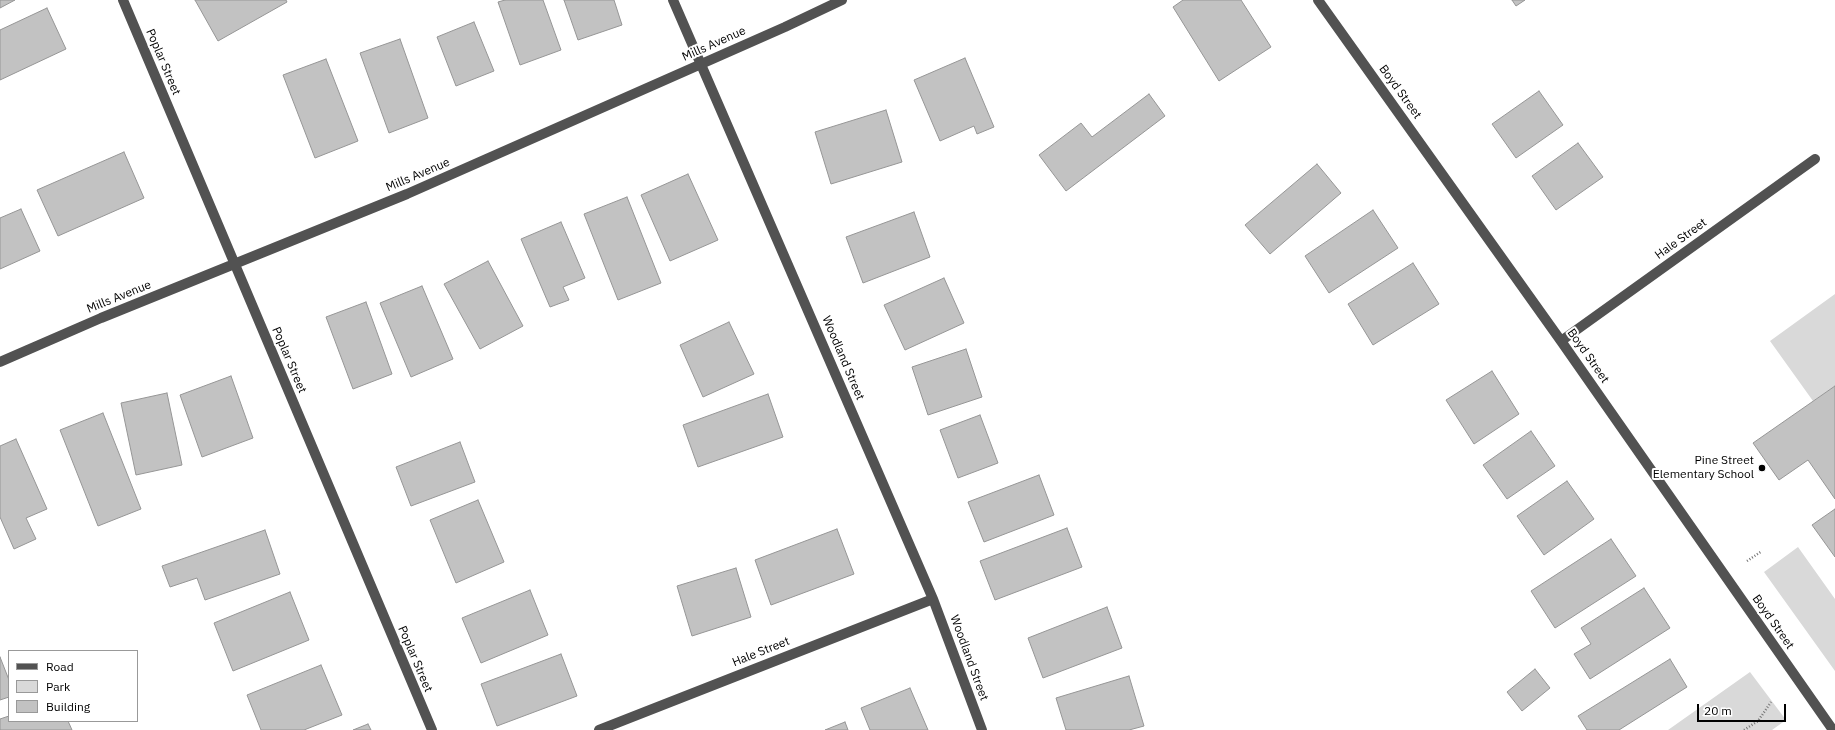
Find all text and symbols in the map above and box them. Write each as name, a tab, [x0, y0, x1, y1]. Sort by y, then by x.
street label: Mills Avenue	[680, 24, 748, 64]
street label: Poplar Street	[143, 27, 183, 97]
street label: Boyd Street	[1376, 62, 1424, 122]
street label: Mills Avenue	[384, 155, 452, 195]
street label: Hale Street	[1652, 215, 1710, 263]
street label: Mills Avenue	[85, 278, 153, 316]
street label: Woodland Street	[819, 314, 867, 402]
street label: Poplar Street	[269, 325, 309, 395]
street label: Boyd Street	[1564, 326, 1612, 386]
place label: Pine Street Elementary School	[1653, 454, 1754, 482]
marker: Pine Street Elementary School	[1757, 463, 1767, 473]
street label: Boyd Street	[1749, 592, 1797, 652]
street label: Woodland Street	[947, 613, 991, 703]
street label: Poplar Street	[395, 624, 435, 694]
street label: Hale Street	[730, 634, 792, 670]
legend	[8, 650, 138, 722]
text: Road	[46, 659, 74, 674]
text: Park	[46, 679, 70, 694]
scale bar	[1699, 696, 1788, 722]
text: Building	[46, 699, 90, 714]
text: 20 m	[1704, 703, 1732, 718]

